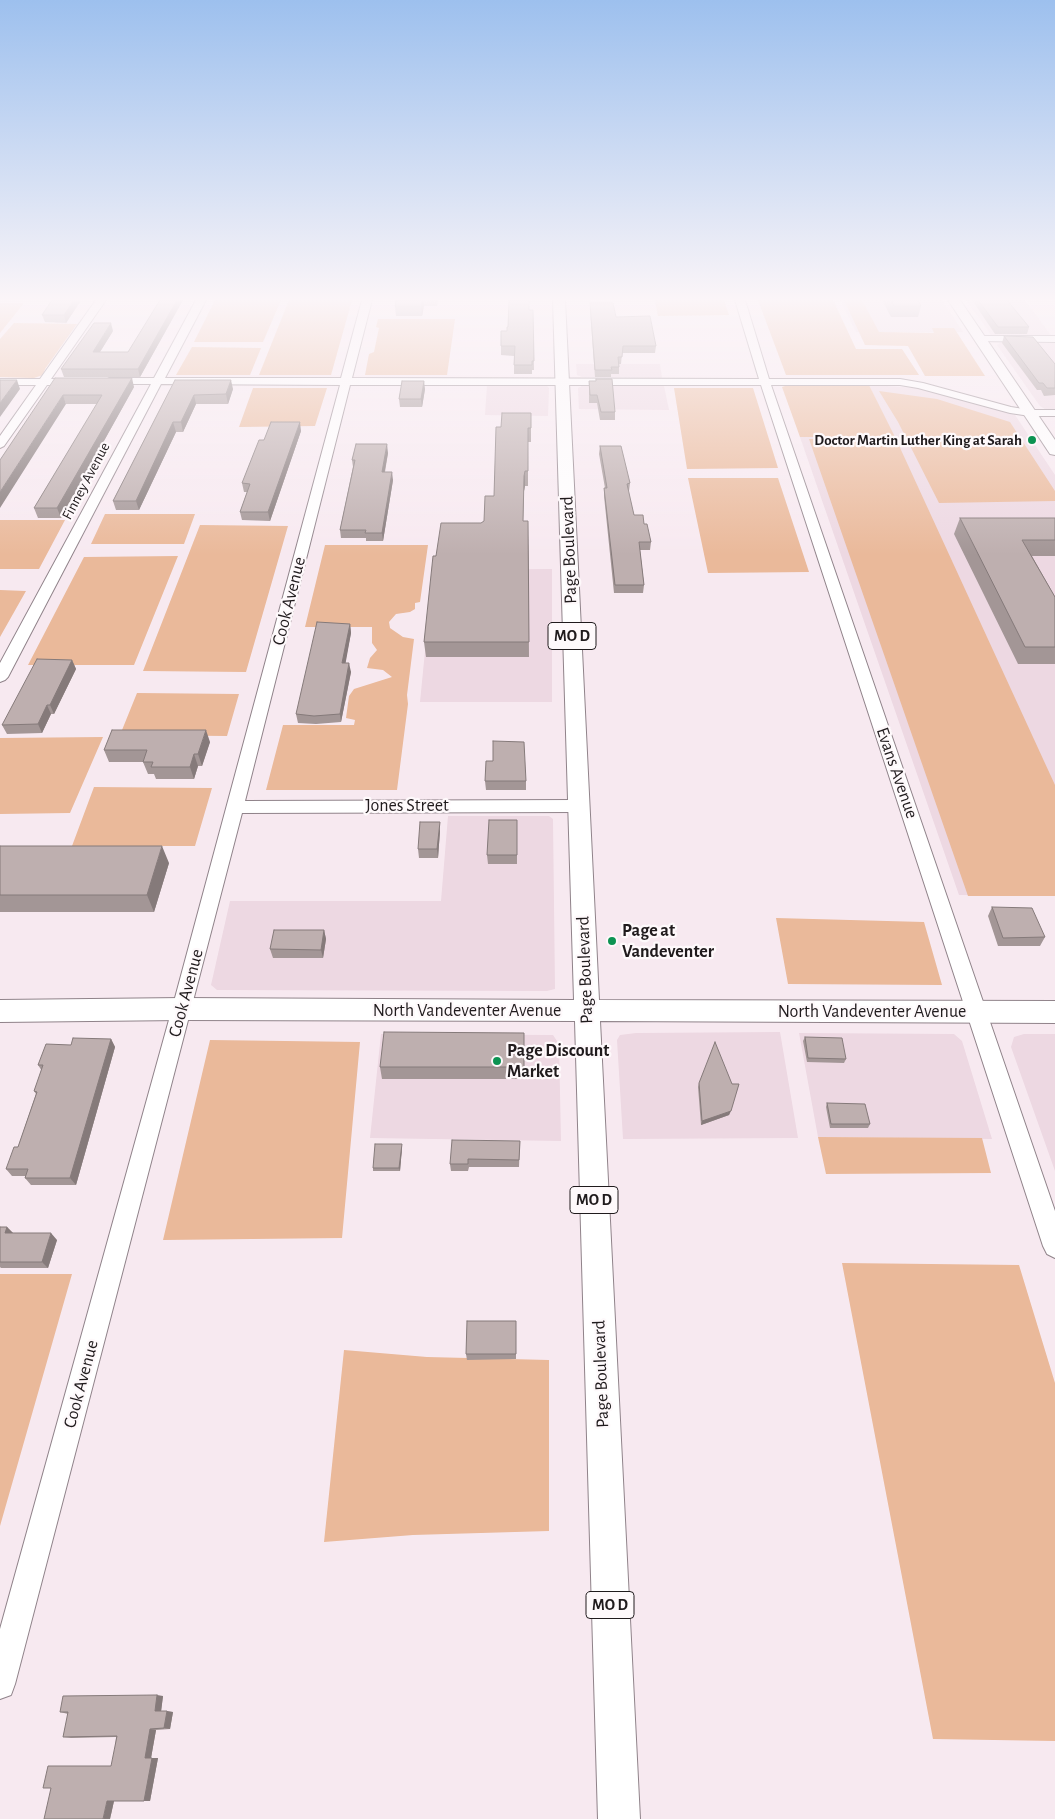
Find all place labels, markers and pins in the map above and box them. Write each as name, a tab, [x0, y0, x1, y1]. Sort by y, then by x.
place label: Doctor Martin Luther King at Sarah	[814, 431, 1022, 449]
marker: Doctor Martin Luther King at Sarah	[1026, 434, 1038, 446]
place label: Page at Vandeventer	[622, 920, 714, 962]
marker: Page at Vandeventer	[606, 935, 618, 947]
place label: Page Discount Market	[507, 1040, 609, 1082]
marker: Page Discount Market	[491, 1055, 503, 1067]

